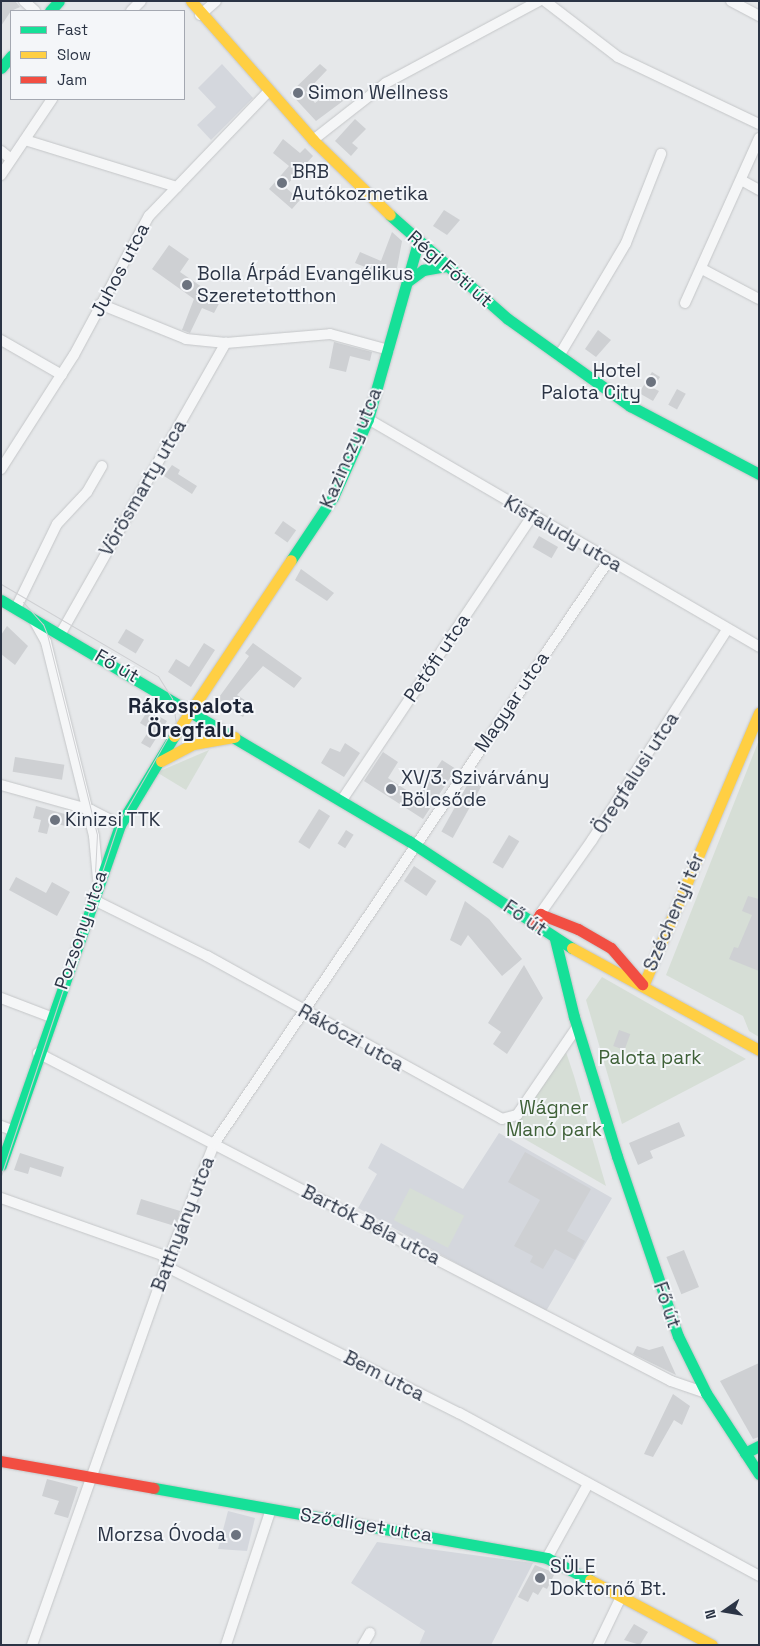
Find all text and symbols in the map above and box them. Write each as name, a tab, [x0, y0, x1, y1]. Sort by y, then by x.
legend	[10, 10, 185, 100]
text: Fast	[57, 20, 88, 39]
text: Slow	[57, 45, 91, 64]
text: Jam	[57, 70, 87, 89]
place label: Simon Wellness	[308, 82, 449, 104]
marker: Simon Wellness	[292, 87, 304, 99]
place label: BRB Autókozmetika	[292, 161, 428, 205]
marker: BRB Autókozmetika	[276, 177, 288, 189]
street label: Juhos utca	[86, 219, 154, 321]
street label: Régi Fóti út	[403, 226, 497, 312]
place label: Bolla Árpád Evangélikus Szeretetotthon	[197, 263, 413, 307]
marker: Bolla Árpád Evangélikus Szeretetotthon	[181, 279, 193, 291]
place label: Hotel Palota City	[541, 360, 641, 404]
marker: Hotel Palota City	[645, 376, 657, 388]
street label: Kazinczy utca	[315, 384, 387, 512]
street label: Vörösmarty utca	[95, 416, 191, 560]
street label: Kisfaludy utca	[500, 491, 626, 577]
street label: Petőfi utca	[399, 610, 475, 706]
street label: Fő út	[91, 644, 143, 688]
street label: Magyar utca	[470, 647, 554, 757]
district label: Rákospalota Öregfalu	[128, 693, 254, 743]
street label: Öregfalusi utca	[588, 708, 684, 838]
place label: XV/3. Szivárvány Bölcsőde	[401, 767, 550, 811]
marker: XV/3. Szivárvány Bölcsőde	[385, 783, 397, 795]
place label: Kinizsi TTK	[65, 809, 161, 831]
marker: Kinizsi TTK	[49, 814, 61, 826]
street label: Széchenyi tér	[639, 849, 709, 975]
street label: Pozsony utca	[50, 867, 112, 993]
street label: Fő út	[499, 895, 551, 941]
street label: Rákóczi utca	[294, 1000, 408, 1076]
park label: Palota park	[598, 1047, 702, 1069]
park label: Wágner Manó park	[506, 1097, 602, 1141]
street label: Batthyány utca	[147, 1153, 219, 1295]
street label: Bartók Béla utca	[298, 1180, 444, 1270]
street label: Fő út	[649, 1279, 685, 1331]
street label: Bem utca	[340, 1346, 428, 1406]
street label: Sződliget utca	[298, 1503, 434, 1547]
place label: Morzsa Óvoda	[98, 1524, 226, 1546]
marker: Morzsa Óvoda	[230, 1529, 242, 1541]
place label: SÜLE Doktornő Bt.	[550, 1556, 666, 1600]
marker: SÜLE Doktornő Bt.	[534, 1572, 546, 1584]
north arrow	[700, 1586, 750, 1636]
text: N	[701, 1608, 720, 1621]

